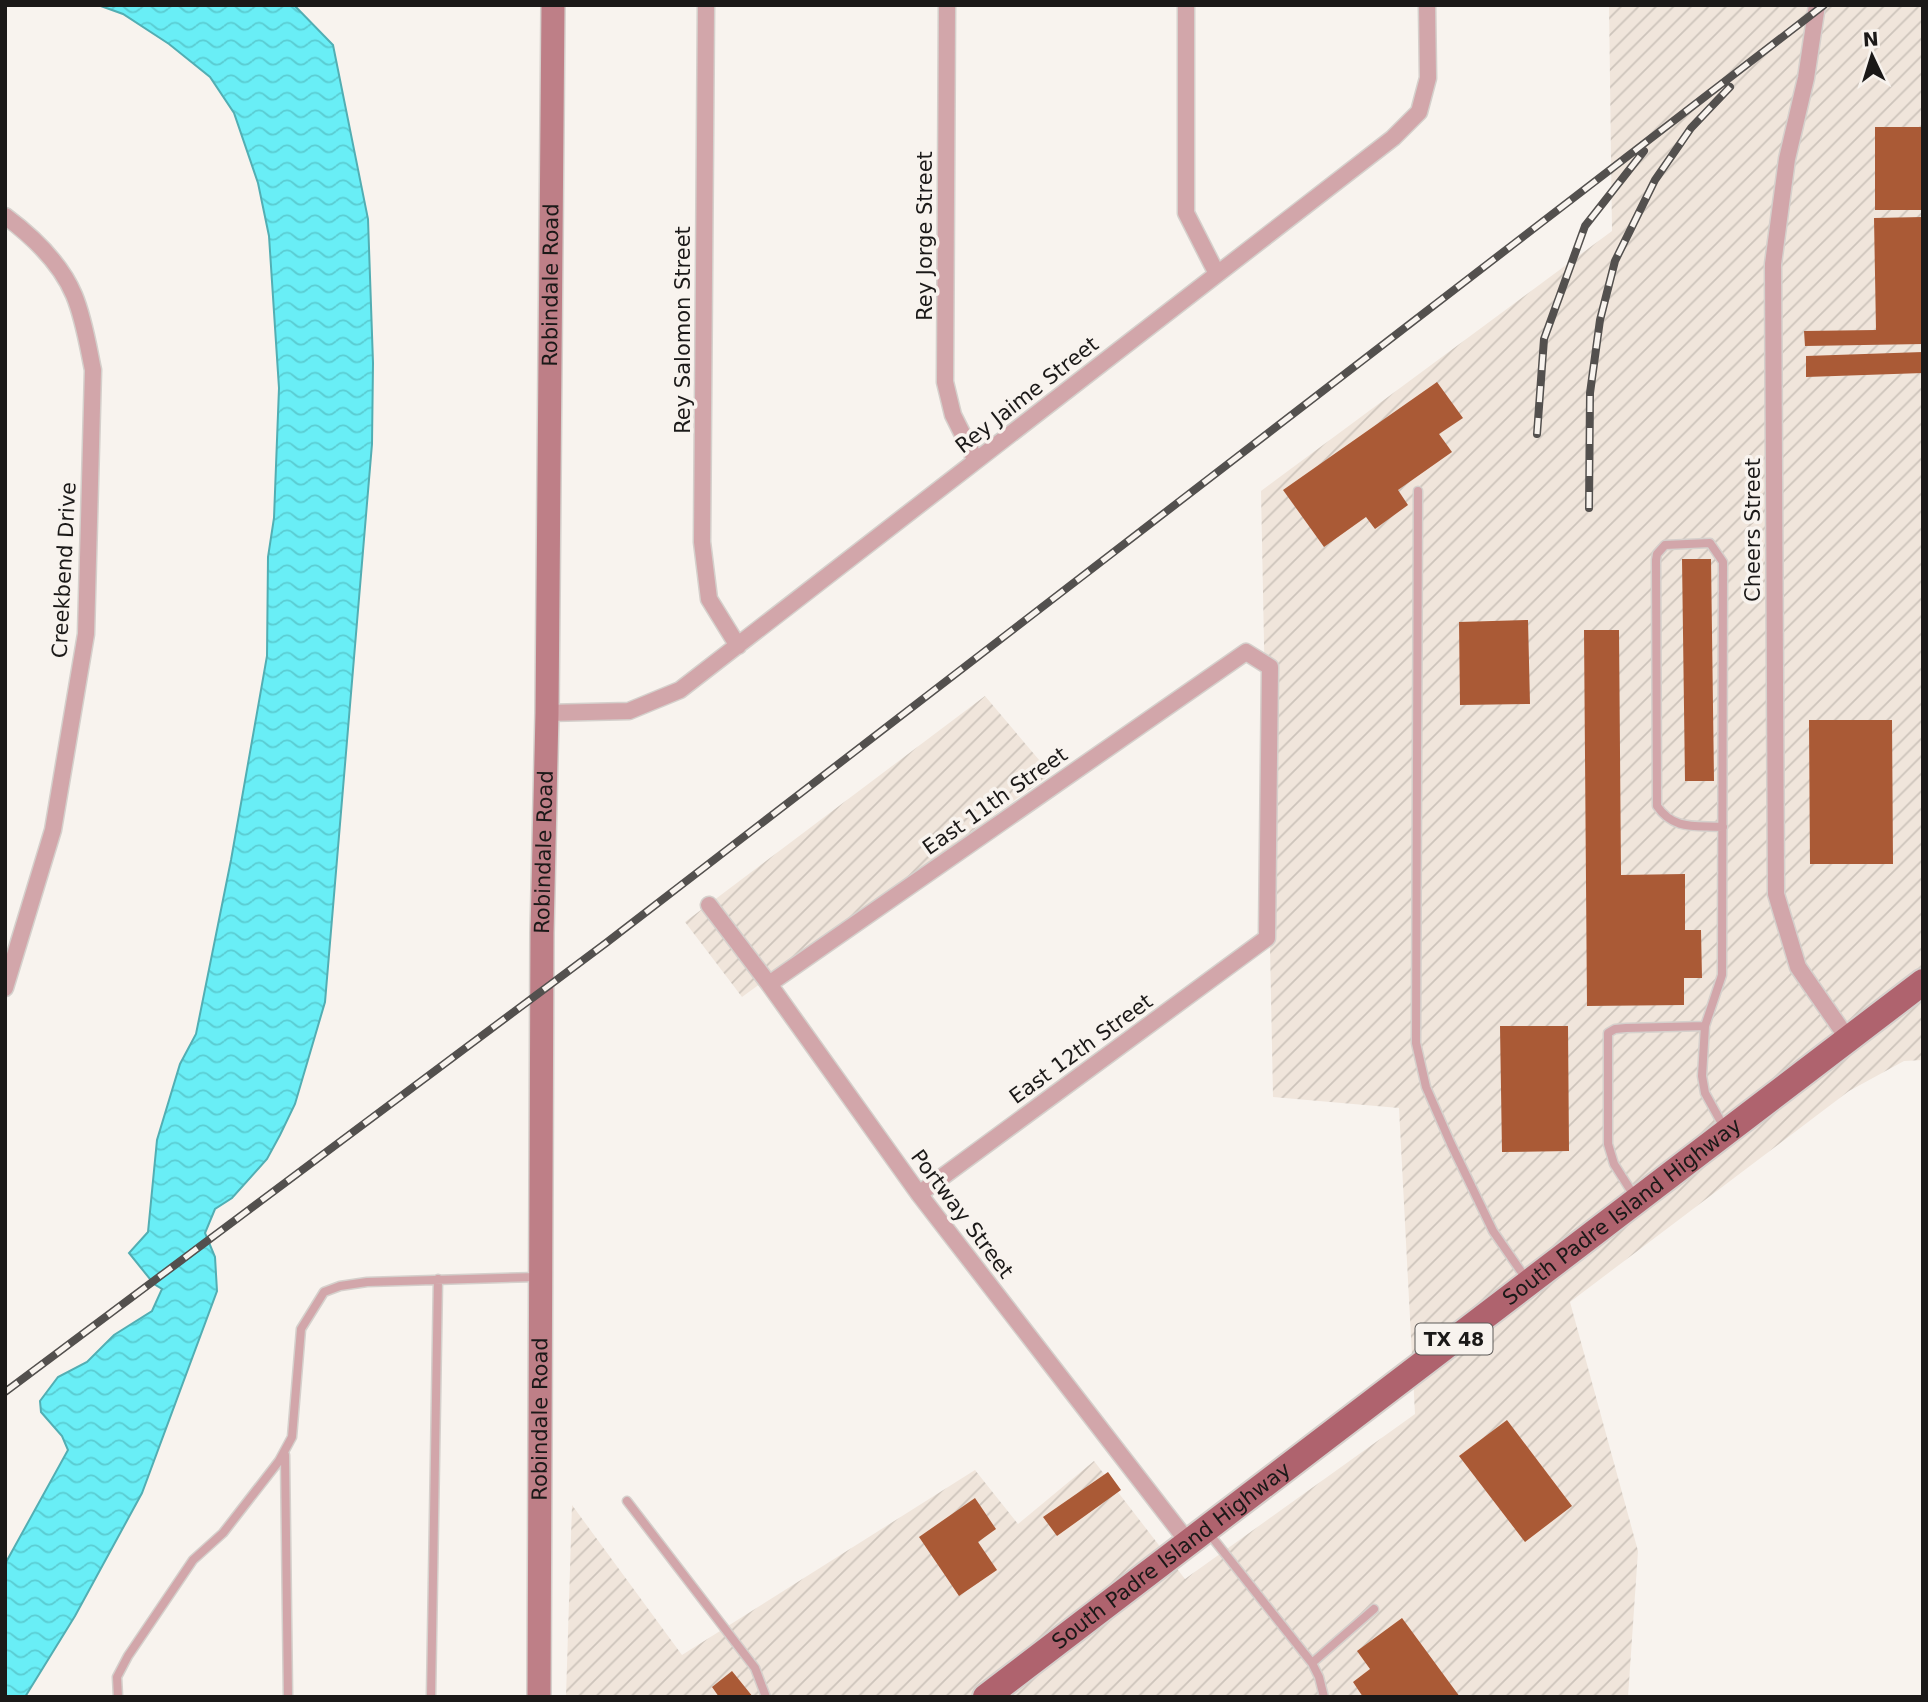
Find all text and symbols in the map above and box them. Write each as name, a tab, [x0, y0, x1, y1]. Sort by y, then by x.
north arrow	[1837, 21, 1907, 91]
text: N	[1862, 28, 1880, 51]
street label: Rey Jorge Street	[913, 151, 937, 321]
street label: Robindale Road	[538, 203, 563, 367]
street label: Rey Salomon Street	[671, 226, 695, 434]
street label: Rey Jaime Street	[951, 332, 1103, 458]
street label: Cheers Street	[1741, 458, 1765, 602]
street label: Creekbend Drive	[47, 481, 81, 659]
street label: East 11th Street	[918, 742, 1072, 860]
street label: Robindale Road	[530, 770, 558, 934]
street label: East 12th Street	[1005, 989, 1157, 1109]
street label: South Padre Island Highway	[1498, 1113, 1746, 1310]
street label: Portway Street	[906, 1145, 1018, 1283]
road number: TX 48	[1416, 1324, 1492, 1354]
street label: Robindale Road	[528, 1337, 552, 1501]
street label: South Padre Island Highway	[1047, 1457, 1295, 1654]

